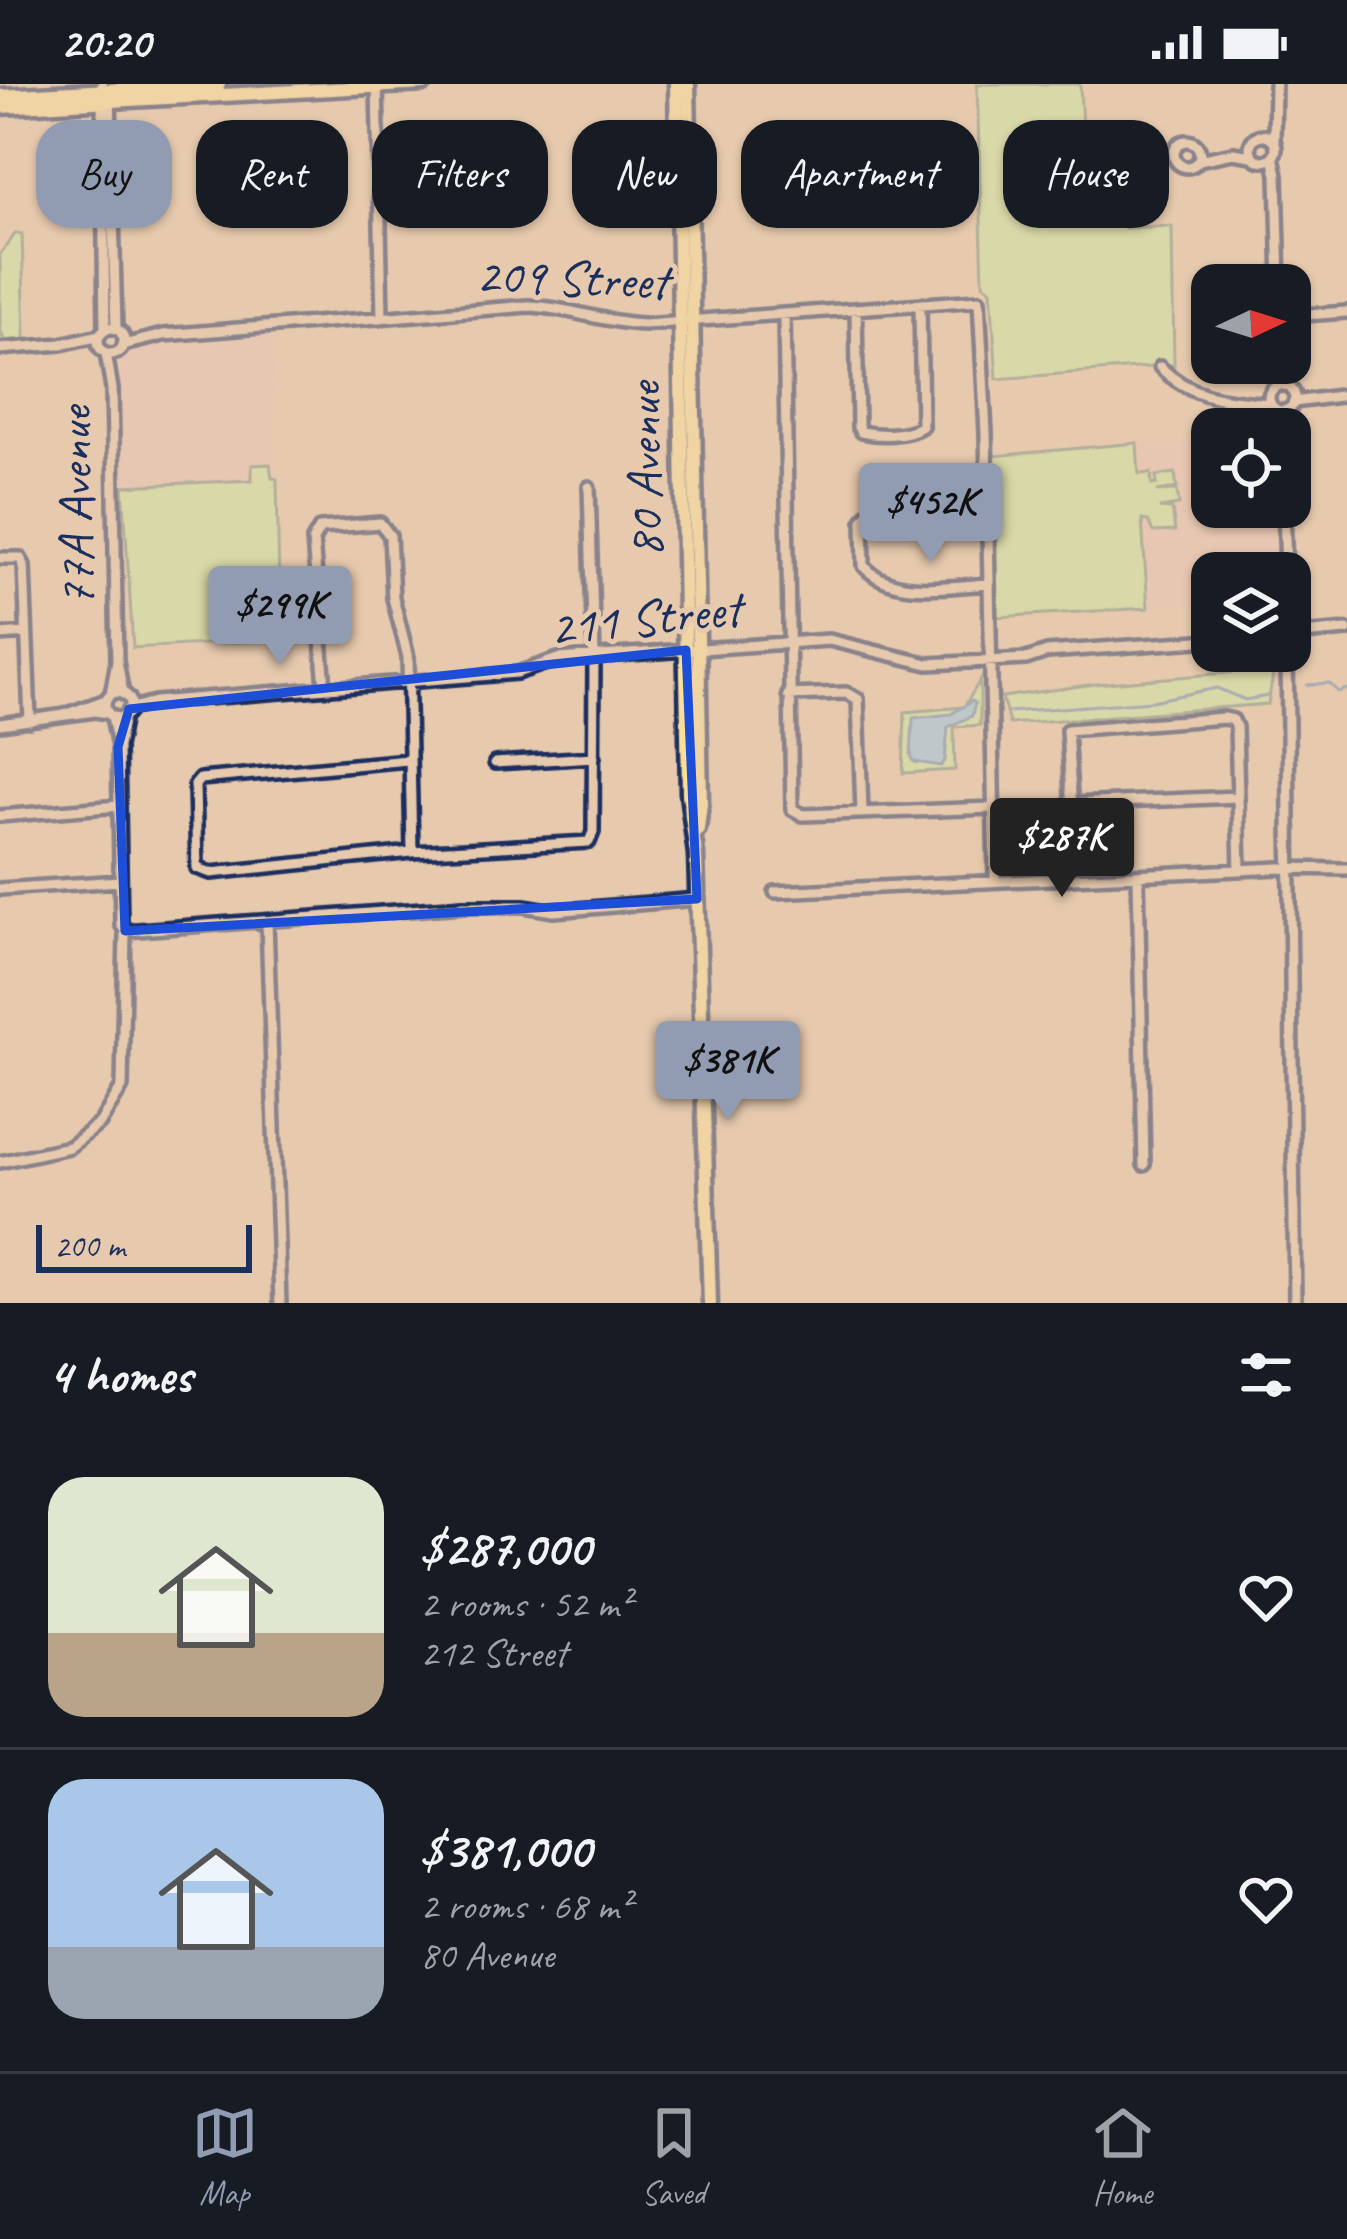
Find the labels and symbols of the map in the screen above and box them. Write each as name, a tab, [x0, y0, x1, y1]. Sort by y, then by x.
street label: 209 Street	[475, 243, 675, 314]
north arrow	[1191, 264, 1311, 384]
street label: 80 Avenue	[610, 378, 678, 558]
street label: 77A Avenue	[41, 402, 109, 608]
pin: $452K	[847, 463, 1015, 565]
pin: $299K	[196, 566, 364, 668]
street label: 211 Street	[546, 575, 750, 660]
pin: $287K	[978, 798, 1146, 900]
pin: $381K	[644, 1021, 812, 1123]
scale bar	[36, 1219, 252, 1272]

